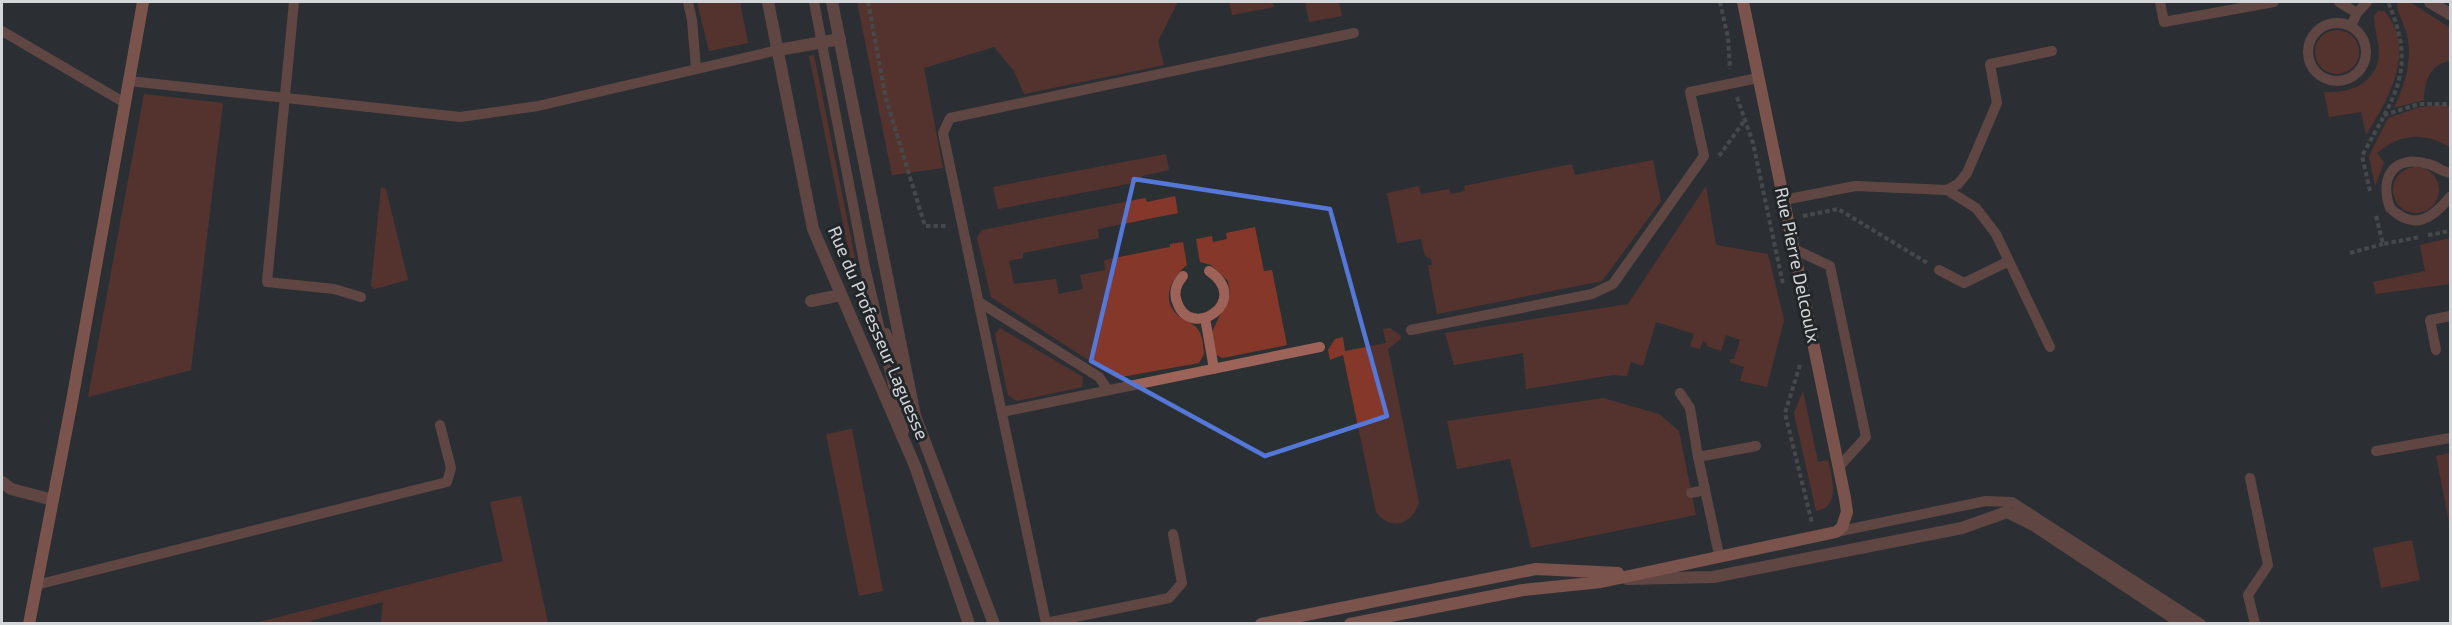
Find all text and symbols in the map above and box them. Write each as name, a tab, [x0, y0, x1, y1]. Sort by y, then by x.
street label: Rue Pierre Delcoulx	[1771, 185, 1825, 345]
street label: Rue du Professeur Laguesse	[824, 222, 934, 443]

